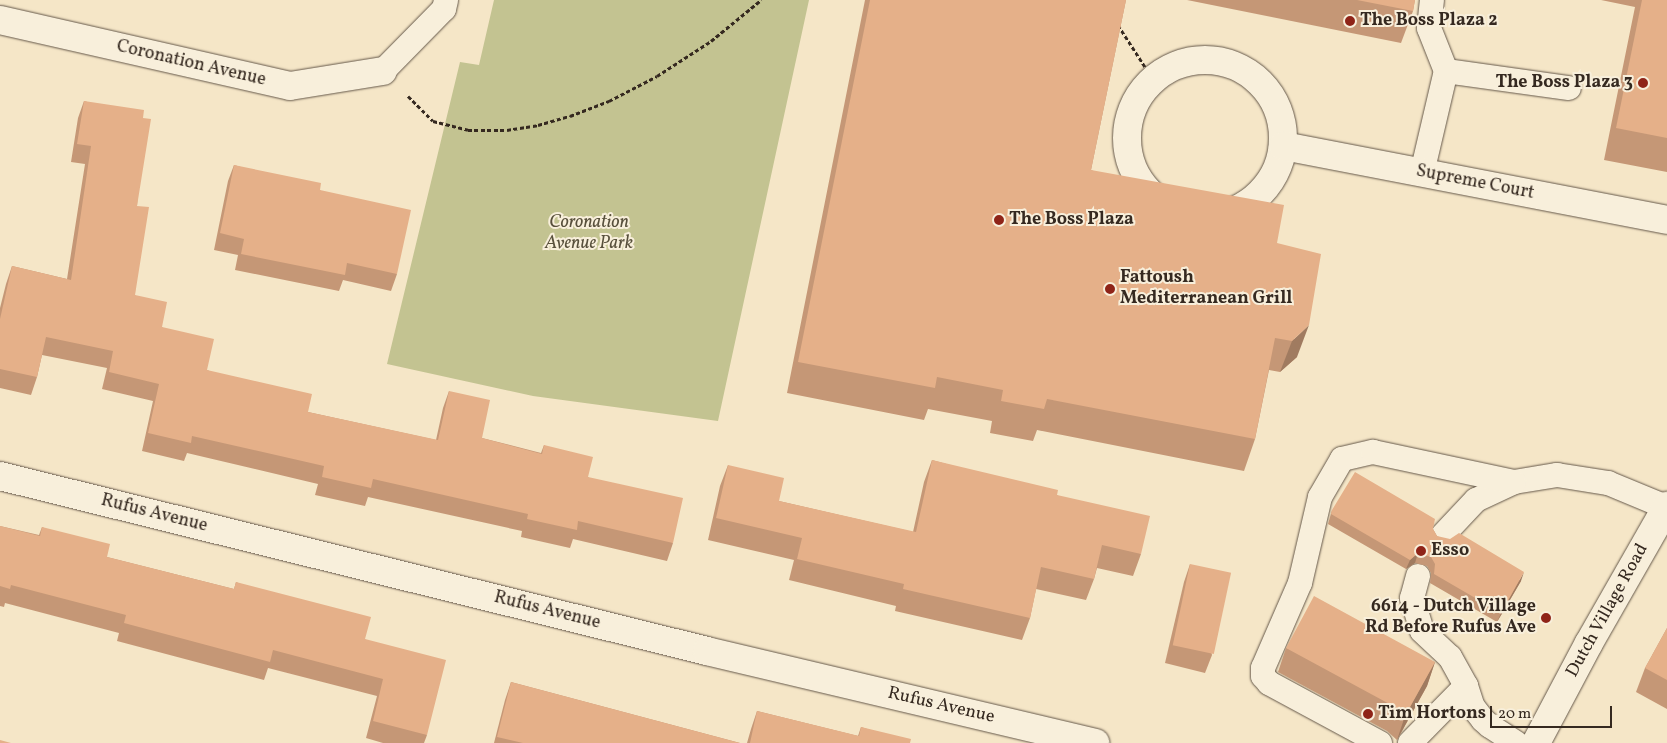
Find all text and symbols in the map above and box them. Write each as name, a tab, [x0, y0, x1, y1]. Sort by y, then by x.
place label: The Boss Plaza 2	[1360, 10, 1498, 32]
marker: The Boss Plaza 2	[1344, 15, 1356, 27]
street label: Coronation Avenue	[114, 36, 268, 92]
place label: The Boss Plaza 3	[1495, 72, 1633, 94]
marker: The Boss Plaza 3	[1637, 77, 1649, 89]
street label: Supreme Court	[1414, 161, 1536, 205]
place label: The Boss Plaza	[1009, 209, 1134, 231]
park label: Coronation Avenue Park	[545, 213, 633, 255]
marker: The Boss Plaza	[993, 214, 1005, 226]
place label: Fattoush Mediterranean Grill	[1120, 268, 1292, 310]
marker: Fattoush Mediterranean Grill	[1104, 283, 1116, 295]
street label: Rufus Avenue	[99, 490, 209, 538]
place label: Esso	[1431, 540, 1469, 562]
street label: Dutch Village Road	[1562, 540, 1654, 682]
marker: Esso	[1415, 545, 1427, 557]
street label: Rufus Avenue	[492, 587, 602, 635]
place label: 6614 - Dutch Village Rd Before Rufus Ave	[1365, 597, 1536, 640]
marker: 6614 - Dutch Village Rd Before Rufus Ave	[1540, 612, 1552, 624]
street label: Rufus Avenue	[885, 683, 997, 729]
scale bar	[1492, 696, 1614, 728]
place label: Tim Hortons	[1378, 703, 1486, 725]
text: 20 m	[1498, 704, 1531, 725]
marker: Tim Hortons	[1362, 708, 1374, 720]

